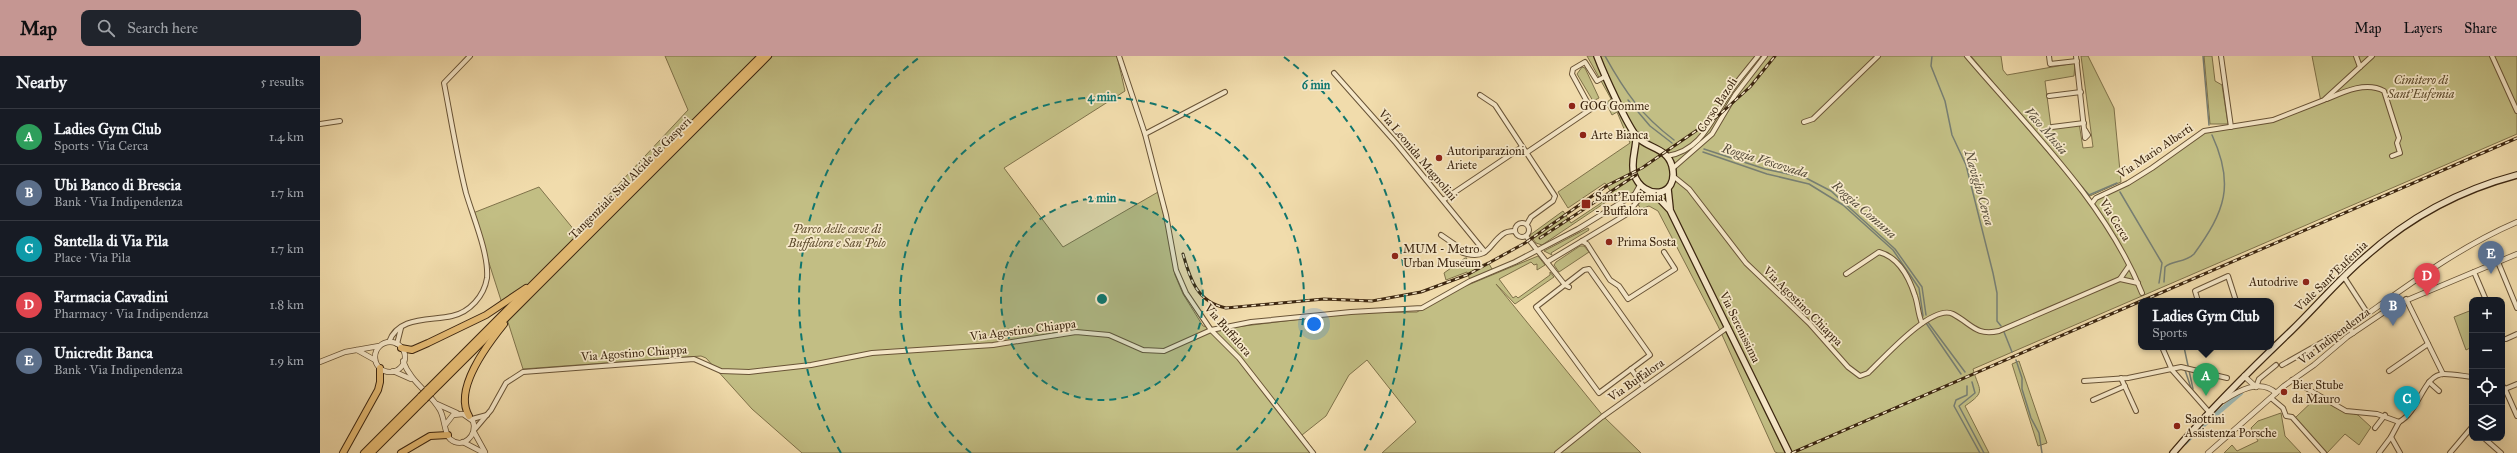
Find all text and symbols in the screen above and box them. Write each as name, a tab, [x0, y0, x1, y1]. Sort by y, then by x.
search box	[81, 10, 361, 46]
text: Map	[20, 17, 57, 40]
icon: search	[95, 17, 117, 39]
text: Search here	[127, 19, 198, 37]
text: Map	[2354, 20, 2382, 37]
text: Layers	[2404, 20, 2442, 37]
text: Share	[2464, 20, 2497, 37]
text: Nearby	[16, 72, 67, 93]
park label: Cimitero di Sant'Eufemia	[2386, 73, 2455, 101]
text: 5 results	[260, 74, 304, 90]
street label: Corso Bazoli	[1694, 74, 1740, 135]
text: 6 min	[1302, 78, 1331, 92]
text: 4 min	[1087, 90, 1117, 105]
place label: GOG Gomme	[1580, 99, 1649, 113]
marker: GOG Gomme	[1567, 101, 1577, 111]
water label: Vaso Musia	[2021, 104, 2071, 158]
street label: Via Leonida Magnolini	[1374, 106, 1461, 205]
street label: Tangenziale Sud Alcide de Gasperi	[566, 114, 695, 243]
text: Ladies Gym Club	[54, 120, 161, 138]
street label: Via Mario Alberti	[2114, 120, 2196, 182]
place label: Arte Bianca	[1590, 128, 1649, 142]
text: A	[25, 129, 33, 145]
text: 1.4 km	[269, 129, 304, 145]
marker: Arte Bianca	[1578, 130, 1588, 140]
text: Sports · Via Cerca	[54, 138, 148, 154]
water label: Roggia Vescovada	[1719, 140, 1810, 182]
place label: Autoriparazioni Ariete	[1446, 144, 1526, 172]
water label: Naviglio Cerca	[1960, 147, 1997, 228]
marker: Autoriparazioni Ariete	[1434, 153, 1444, 163]
text: Ubi Banco di Brescia	[54, 176, 181, 194]
water label: Roggia Comuna	[1828, 177, 1900, 242]
text: B	[25, 185, 33, 201]
text: 1.7 km	[270, 185, 304, 201]
place label: Sant'Eufemia - Buffalora	[1595, 190, 1664, 218]
text: 2 min	[1088, 191, 1117, 205]
text: Bank · Via Indipendenza	[54, 194, 183, 210]
street label: Via Cerca	[2096, 195, 2134, 244]
marker: Sant'Eufemia - Buffalora	[1580, 198, 1592, 210]
park label: Parco delle cave di Buffalora e San Polo	[787, 222, 886, 251]
text: Santella di Via Pila	[54, 232, 168, 250]
place label: Prima Sosta	[1617, 235, 1677, 249]
marker: Prima Sosta	[1604, 237, 1614, 247]
street label: Viale Sant'Eufemia	[2291, 237, 2371, 315]
text: C	[25, 241, 33, 257]
text: 1.7 km	[270, 241, 304, 257]
pin: E	[2478, 241, 2504, 274]
place label: MUM - Metro Urban Museum	[1403, 242, 1481, 270]
text: Place · Via Pila	[54, 250, 131, 266]
marker: MUM - Metro Urban Museum	[1390, 251, 1400, 261]
street label: Via Agostino Chiappa	[1759, 263, 1846, 350]
pin: D	[2414, 263, 2440, 296]
place label: Autodrive	[2248, 275, 2298, 289]
marker: Autodrive	[2301, 277, 2311, 287]
text: Farmacia Cavadini	[54, 288, 168, 306]
street label: Via Serenissima	[1716, 288, 1764, 366]
centre of rings	[1095, 292, 1109, 306]
pin: B	[2380, 293, 2406, 326]
text: D	[24, 297, 34, 313]
text: 1.8 km	[269, 297, 304, 313]
map controls	[2469, 297, 2505, 441]
button: +	[2469, 297, 2505, 333]
popup	[2138, 298, 2274, 350]
street label: Via Buffalora	[1201, 300, 1255, 360]
street label: Via Indipendenza	[2295, 304, 2373, 368]
text: Pharmacy · Via Indipendenza	[54, 306, 209, 322]
text: Ladies Gym Club	[2152, 307, 2260, 325]
your location	[1304, 314, 1324, 334]
street label: Via Agostino Chiappa	[968, 316, 1078, 345]
text: Sports	[2152, 325, 2187, 341]
button: −	[2469, 333, 2505, 369]
street label: Via Agostino Chiappa	[579, 342, 689, 365]
text: Unicredit Banca	[54, 344, 153, 362]
text: E	[24, 353, 34, 369]
text: 1.9 km	[269, 353, 304, 369]
street label: Via Buffalora	[1605, 355, 1667, 405]
text: Bank · Via Indipendenza	[54, 362, 183, 378]
pin: A	[2193, 363, 2219, 396]
button: locate	[2469, 369, 2505, 405]
place label: Bier Stube da Mauro	[2292, 378, 2344, 406]
pin: C	[2394, 386, 2420, 419]
marker: Bier Stube da Mauro	[2279, 387, 2289, 397]
button: layers	[2469, 405, 2505, 441]
place label: Saottini Assistenza Porsche	[2184, 412, 2277, 440]
marker: Saottini Assistenza Porsche	[2172, 421, 2182, 431]

